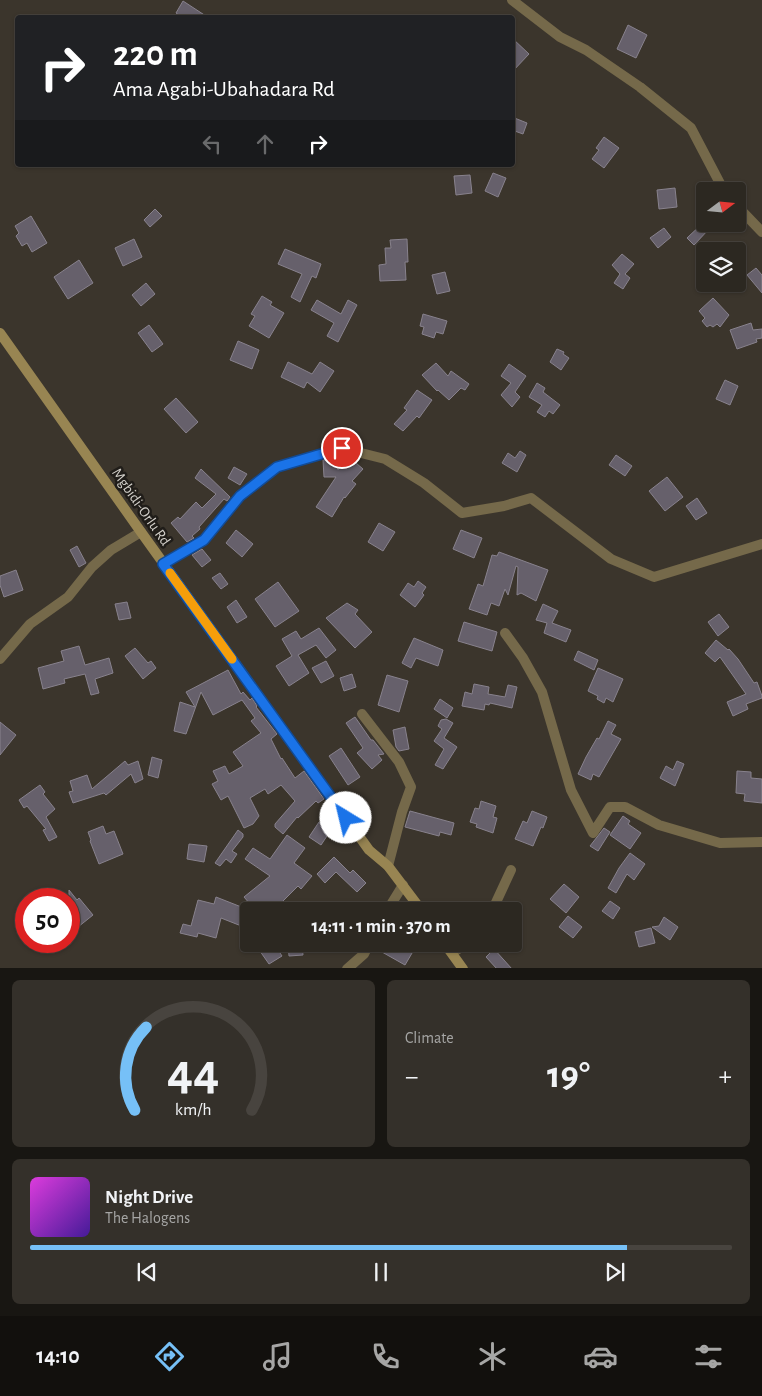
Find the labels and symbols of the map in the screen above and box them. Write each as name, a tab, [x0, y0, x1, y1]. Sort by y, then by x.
north arrow	[696, 182, 746, 232]
pin	[321, 427, 363, 469]
street label: Mgbidi-Orlu Rd	[109, 466, 173, 548]
position arrow	[319, 791, 371, 843]
speed limit sign: 50	[15, 888, 80, 953]

